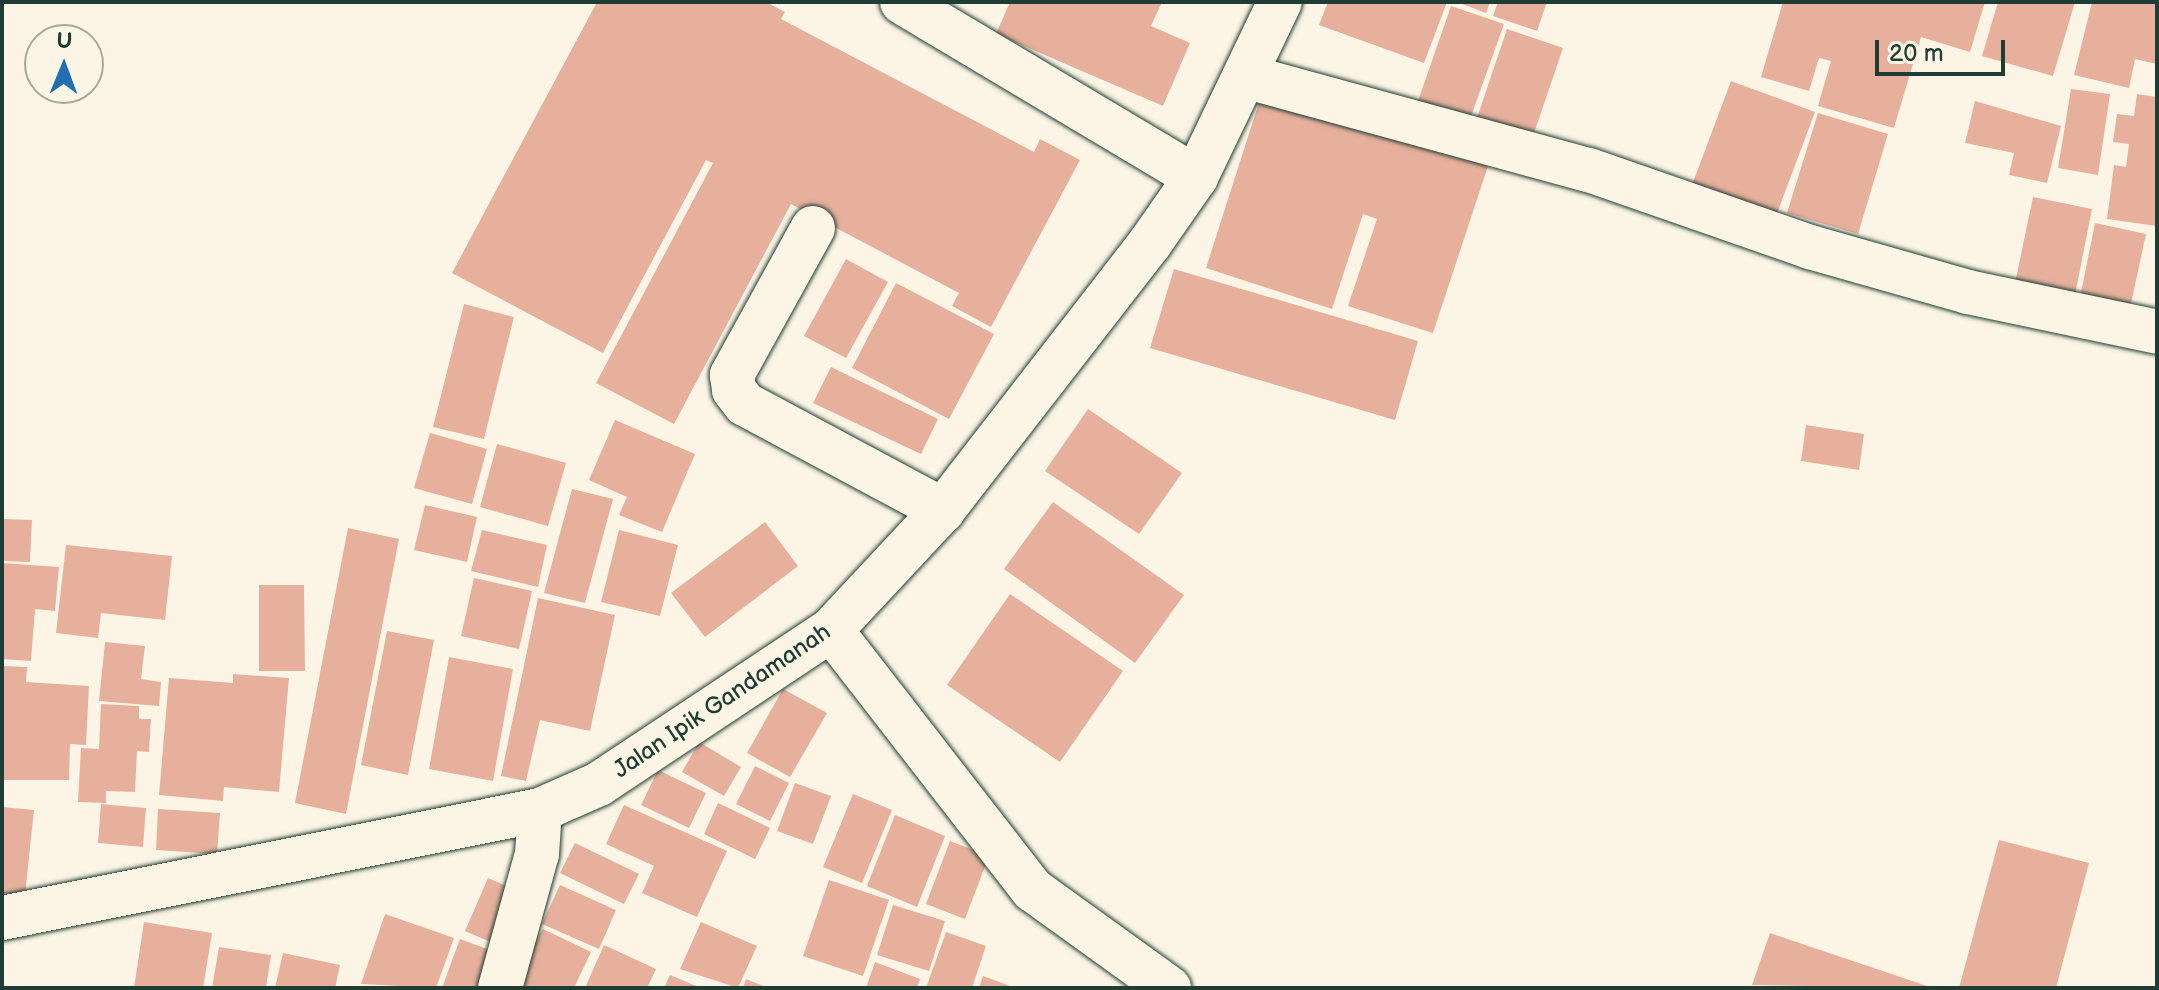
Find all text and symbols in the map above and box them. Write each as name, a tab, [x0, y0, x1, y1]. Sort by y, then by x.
north arrow	[24, 24, 104, 104]
scale bar	[1879, 24, 2009, 74]
text: U	[56, 28, 72, 55]
text: 20 m	[1889, 39, 1944, 68]
street label: Jalan Ipik Gandamanah	[608, 618, 836, 784]

